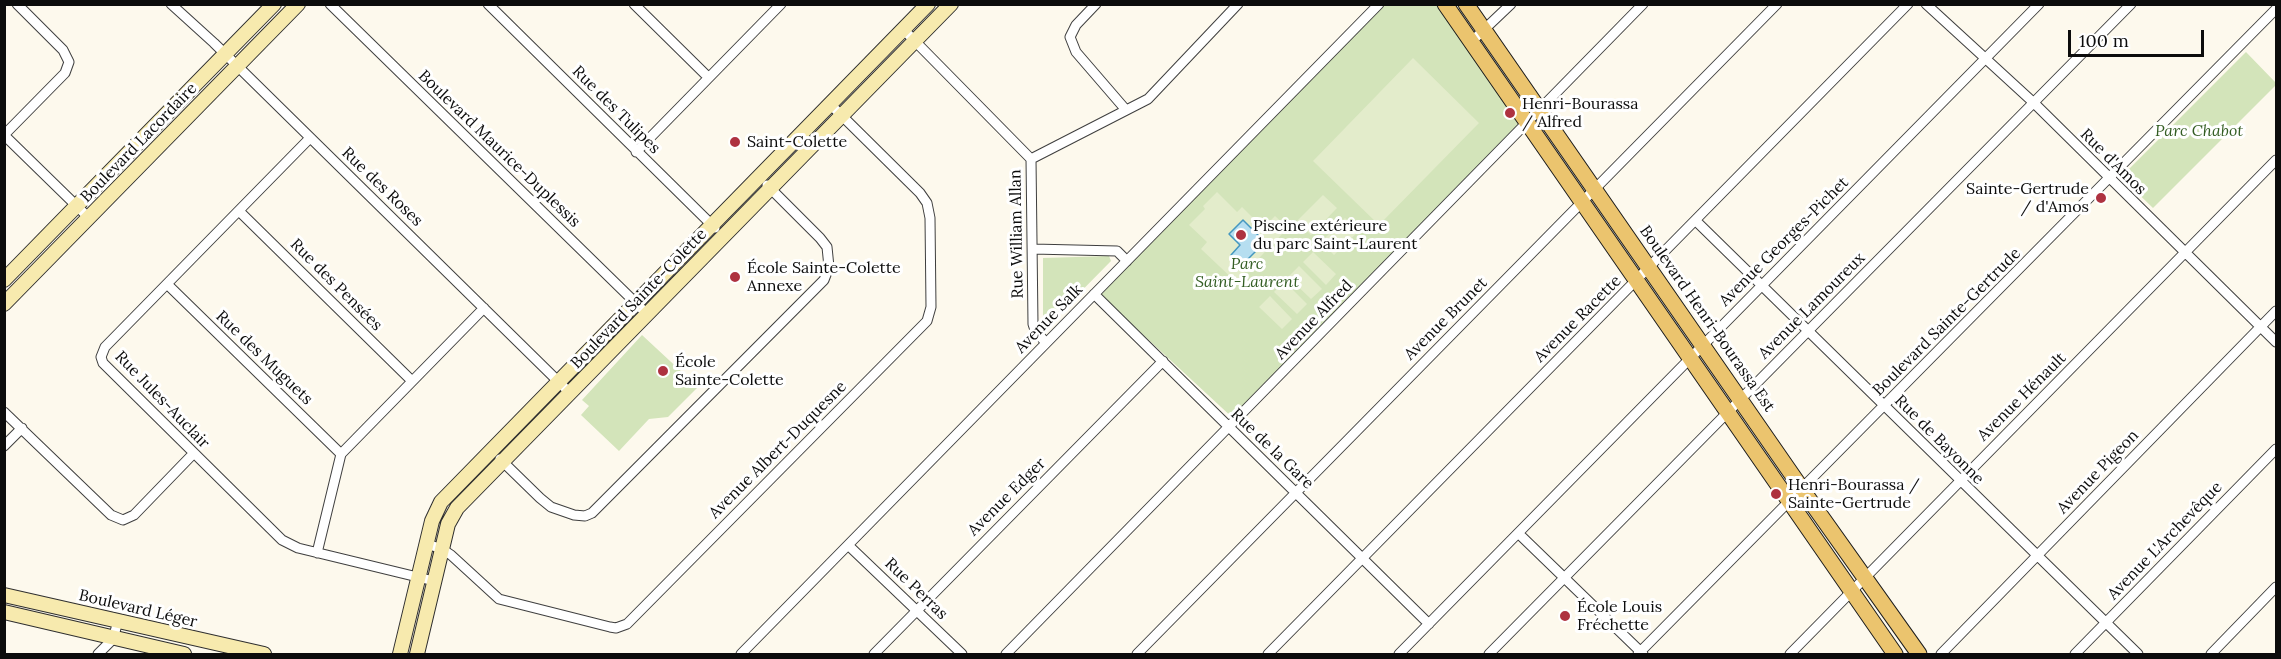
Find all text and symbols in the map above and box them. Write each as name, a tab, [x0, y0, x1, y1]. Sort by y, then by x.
scale bar	[2071, 18, 2208, 56]
text: 100 m	[2079, 29, 2129, 52]
street label: Rue des Tulipes	[568, 62, 664, 158]
street label: Boulevard Maurice-Duplessis	[414, 66, 584, 232]
street label: Boulevard Lacordaire	[77, 79, 201, 207]
place label: Henri-Bourassa / Alfred	[1522, 94, 1639, 132]
marker: Henri-Bourassa / Alfred	[1503, 106, 1517, 120]
park label: Parc Chabot	[2155, 121, 2243, 141]
street label: Rue d'Amos	[2076, 125, 2150, 199]
place label: Saint-Colette	[747, 132, 847, 152]
marker: Saint-Colette	[728, 135, 742, 149]
street label: Rue des Roses	[338, 144, 426, 230]
street label: Rue William Allan	[1006, 169, 1028, 299]
street label: Avenue Georges-Pichet	[1715, 173, 1853, 311]
place label: Sainte-Gertrude / d'Amos	[1966, 179, 2089, 217]
marker: Sainte-Gertrude / d'Amos	[2094, 191, 2108, 205]
place label: Piscine extérieure du parc Saint-Laurent	[1253, 216, 1417, 254]
street label: Boulevard Henri-Bourassa Est	[1635, 222, 1779, 416]
street label: Boulevard Sainte-Colette	[567, 225, 711, 373]
marker: Piscine extérieure du parc Saint-Laurent	[1234, 228, 1248, 242]
street label: Rue des Pensées	[286, 235, 386, 335]
street label: Boulevard Sainte-Gertrude	[1869, 244, 2025, 400]
street label: Avenue Lamoureux	[1755, 249, 1869, 363]
park label: Parc Saint-Laurent	[1195, 254, 1299, 292]
place label: École Sainte-Colette Annexe	[747, 258, 901, 296]
marker: École Sainte-Colette Annexe	[728, 270, 742, 284]
street label: Avenue Racette	[1531, 272, 1625, 366]
street label: Avenue Brunet	[1401, 274, 1491, 364]
street label: Avenue Alfred	[1271, 276, 1357, 364]
street label: Avenue Salk	[1011, 280, 1087, 358]
street label: Rue des Muguets	[212, 307, 316, 409]
street label: Rue Jules-Auclair	[111, 347, 213, 453]
street label: Avenue Hénault	[1974, 349, 2070, 445]
place label: École Sainte-Colette	[675, 352, 784, 390]
marker: École Sainte-Colette	[656, 364, 670, 378]
street label: Avenue Albert-Duquesne	[705, 377, 851, 523]
street label: Rue de Bayonne	[1890, 391, 1988, 489]
street label: Rue de la Gare	[1227, 405, 1317, 493]
street label: Avenue Pigeon	[2053, 426, 2143, 518]
street label: Avenue Edger	[964, 454, 1050, 540]
place label: Henri-Bourassa / Sainte-Gertrude	[1788, 475, 1920, 513]
street label: Avenue L'Archevêque	[2104, 478, 2226, 604]
marker: Henri-Bourassa / Sainte-Gertrude	[1769, 487, 1783, 501]
street label: Rue Perras	[881, 554, 951, 624]
street label: Boulevard Léger	[77, 586, 199, 632]
place label: École Louis Fréchette	[1577, 597, 1662, 635]
marker: École Louis Fréchette	[1558, 609, 1572, 623]

